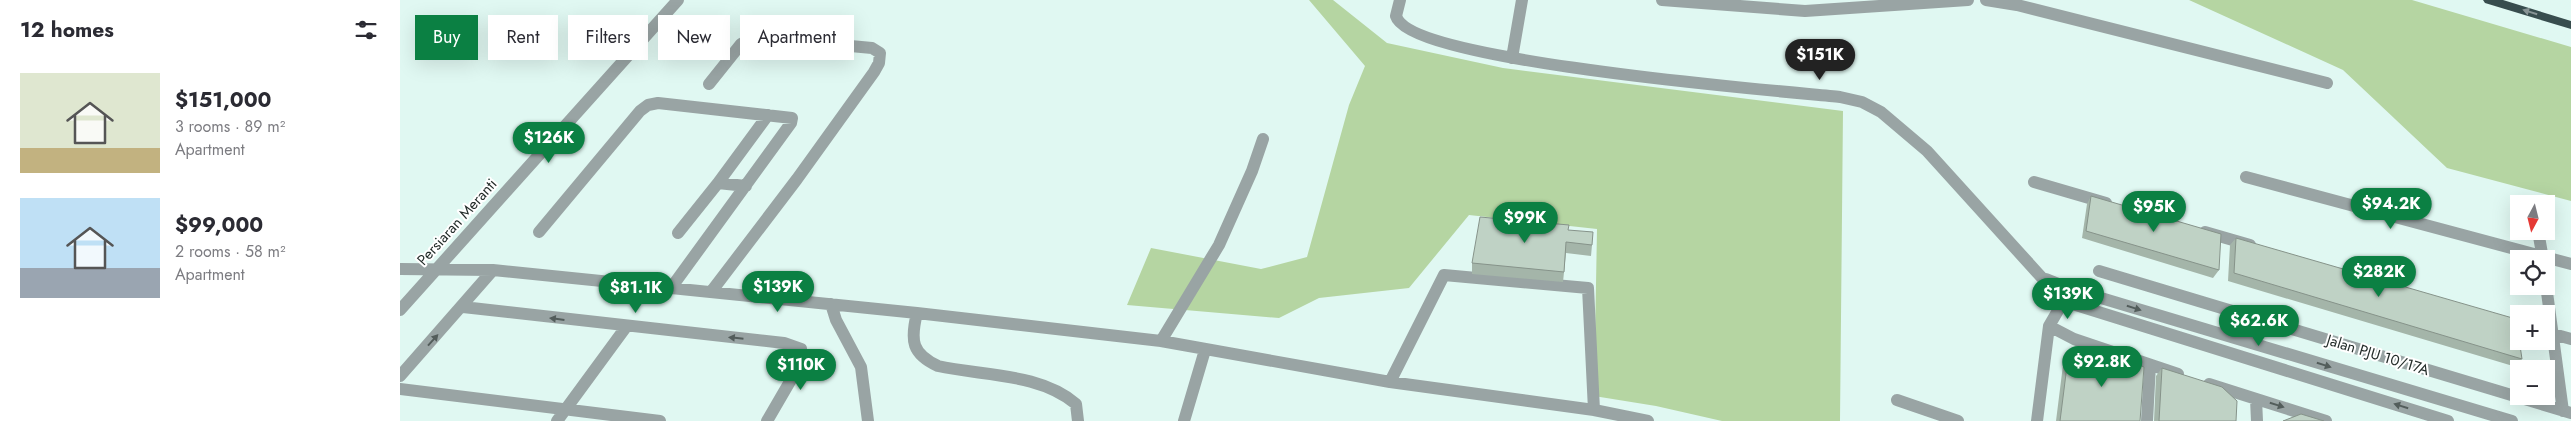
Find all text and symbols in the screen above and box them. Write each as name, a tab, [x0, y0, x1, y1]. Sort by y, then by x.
one-way arrow	[2522, 8, 2537, 16]
text: 12 homes	[20, 15, 114, 45]
chip: Buy	[415, 15, 478, 60]
chip: Rent	[488, 15, 558, 60]
chip: Filters	[568, 15, 648, 60]
chip: New	[658, 15, 730, 60]
chip: Apartment	[740, 15, 854, 60]
icon: filters	[352, 16, 380, 44]
pin: $151K	[1785, 38, 1855, 81]
text: $151K	[1796, 43, 1844, 66]
text: $151,000	[175, 85, 272, 115]
icon: home	[60, 93, 120, 153]
text: 3 rooms · 89 m²	[175, 115, 285, 138]
pin: $126K	[514, 121, 584, 164]
text: $126K	[524, 126, 574, 149]
text: Apartment	[175, 138, 245, 161]
street label: Persiaran Meranti	[412, 174, 502, 270]
pin: $94.2K	[2350, 188, 2432, 230]
pin: $95K	[2124, 190, 2184, 233]
text: $94.2K	[2362, 192, 2420, 215]
text: $95K	[2133, 195, 2175, 218]
north arrow	[2510, 195, 2555, 240]
map controls	[2510, 195, 2555, 405]
pin: $99K	[1495, 202, 1555, 244]
text: $99K	[1504, 206, 1546, 229]
text: $99,000	[175, 210, 263, 240]
icon: home	[60, 218, 120, 278]
text: 2 rooms · 58 m²	[175, 240, 286, 263]
button: locate	[2510, 250, 2555, 295]
pin: $282K	[2344, 256, 2414, 298]
text: $282K	[2353, 260, 2405, 283]
text: Apartment	[175, 263, 245, 286]
pin: $139K	[743, 270, 813, 313]
pin: $81.1K	[595, 272, 677, 314]
text: $139K	[753, 275, 803, 298]
text: $81.1K	[610, 276, 662, 299]
pin: $139K	[2033, 278, 2103, 320]
text: $139K	[2043, 282, 2093, 305]
pin: $62.6K	[2218, 304, 2300, 347]
one-way arrow	[2127, 305, 2142, 313]
button: +	[2510, 305, 2555, 350]
text: $62.6K	[2230, 309, 2288, 332]
one-way arrow	[549, 315, 565, 323]
street label: Jalan PJU 10/17A	[2322, 328, 2432, 381]
one-way arrow	[728, 334, 744, 342]
one-way arrow	[427, 335, 439, 347]
pin: $92.8K	[2061, 346, 2143, 388]
pin: $110K	[766, 348, 836, 391]
text: $92.8K	[2073, 350, 2131, 373]
text: $110K	[777, 353, 825, 376]
button: −	[2510, 360, 2555, 405]
one-way arrow	[2316, 361, 2331, 369]
one-way arrow	[2269, 402, 2284, 410]
one-way arrow	[2394, 402, 2409, 410]

